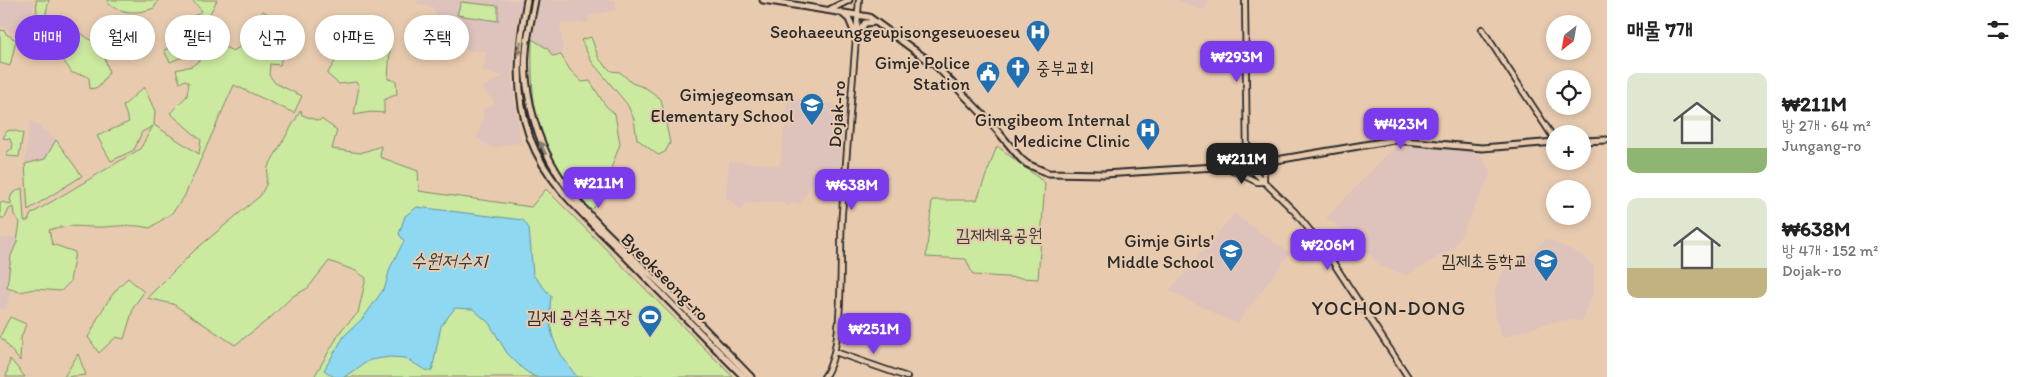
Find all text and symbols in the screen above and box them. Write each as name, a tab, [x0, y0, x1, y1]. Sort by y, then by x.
chip: 매매	[15, 15, 80, 60]
chip: 월세	[90, 15, 155, 60]
chip: 필터	[165, 15, 230, 60]
chip: 신규	[240, 15, 305, 60]
chip: 아파트	[315, 15, 394, 60]
chip: 주택	[404, 15, 469, 60]
north arrow	[1546, 15, 1591, 60]
map controls	[1546, 15, 1591, 225]
icon: filters	[1984, 16, 2012, 44]
text: 매물 7개	[1627, 17, 1693, 42]
hospital icon: Seohaeeunggeupisongeseuoeseu	[1025, 19, 1051, 53]
place label: Seohaeeunggeupisongeseuoeseu	[770, 21, 1020, 43]
one-way arrow	[516, 40, 524, 56]
pin: ₩293M	[1202, 41, 1272, 83]
text: ₩293M	[1211, 47, 1263, 66]
place label: Gimje Police Station	[875, 52, 970, 95]
church icon: 중부교회	[1005, 55, 1031, 89]
place label: 중부교회	[1036, 57, 1094, 79]
public building icon: Gimje Police Station	[975, 60, 1001, 94]
button: locate	[1546, 70, 1591, 115]
street label: Dojak-ro	[824, 80, 850, 148]
place label: Gimjegeomsan Elementary School	[650, 84, 794, 127]
text: ₩211M	[1782, 91, 1847, 116]
school or university icon: Gimjegeomsan Elementary School	[799, 92, 825, 126]
icon: home	[1667, 93, 1727, 153]
pin: ₩423M	[1366, 108, 1436, 150]
place label: Gimgibeom Internal Medicine Clinic	[975, 109, 1130, 152]
text: ₩423M	[1374, 114, 1428, 133]
text: 방 2개 · 64 m²	[1782, 116, 1871, 135]
hospital icon: Gimgibeom Internal Medicine Clinic	[1135, 117, 1161, 151]
button: +	[1546, 125, 1591, 170]
text: Jungang-ro	[1782, 136, 1861, 155]
one-way arrow	[538, 141, 546, 155]
pin: ₩211M	[1207, 142, 1277, 185]
text: ₩211M	[1217, 149, 1267, 168]
pin: ₩211M	[564, 166, 634, 209]
pin: ₩638M	[817, 168, 887, 211]
text: ₩211M	[574, 173, 624, 192]
text: ₩638M	[826, 175, 878, 194]
button: −	[1546, 180, 1591, 225]
text: ₩638M	[1782, 216, 1851, 241]
icon: home	[1667, 218, 1727, 278]
park label: 김제체육공원	[956, 224, 1042, 246]
street label: Byeokseong-ro	[616, 228, 714, 326]
pin: ₩206M	[1293, 228, 1363, 271]
place label: Gimje Girls' Middle School	[1107, 230, 1214, 273]
text: ₩206M	[1302, 235, 1355, 254]
school or university icon: Gimje Girls' Middle School	[1218, 238, 1244, 272]
text: 방 4개 · 152 m²	[1782, 241, 1878, 260]
school or university icon: 김제초등학교	[1533, 248, 1559, 282]
water label: 수원저수지	[411, 249, 489, 272]
place label: 김제초등학교	[1441, 250, 1528, 272]
text: Dojak-ro	[1782, 261, 1842, 280]
district label: YOCHON-DONG	[1312, 296, 1466, 320]
sports icon: 김제 공설축구장	[637, 304, 663, 338]
place label: 김제 공설축구장	[527, 306, 632, 328]
pin: ₩251M	[839, 312, 909, 355]
text: ₩251M	[849, 319, 899, 338]

